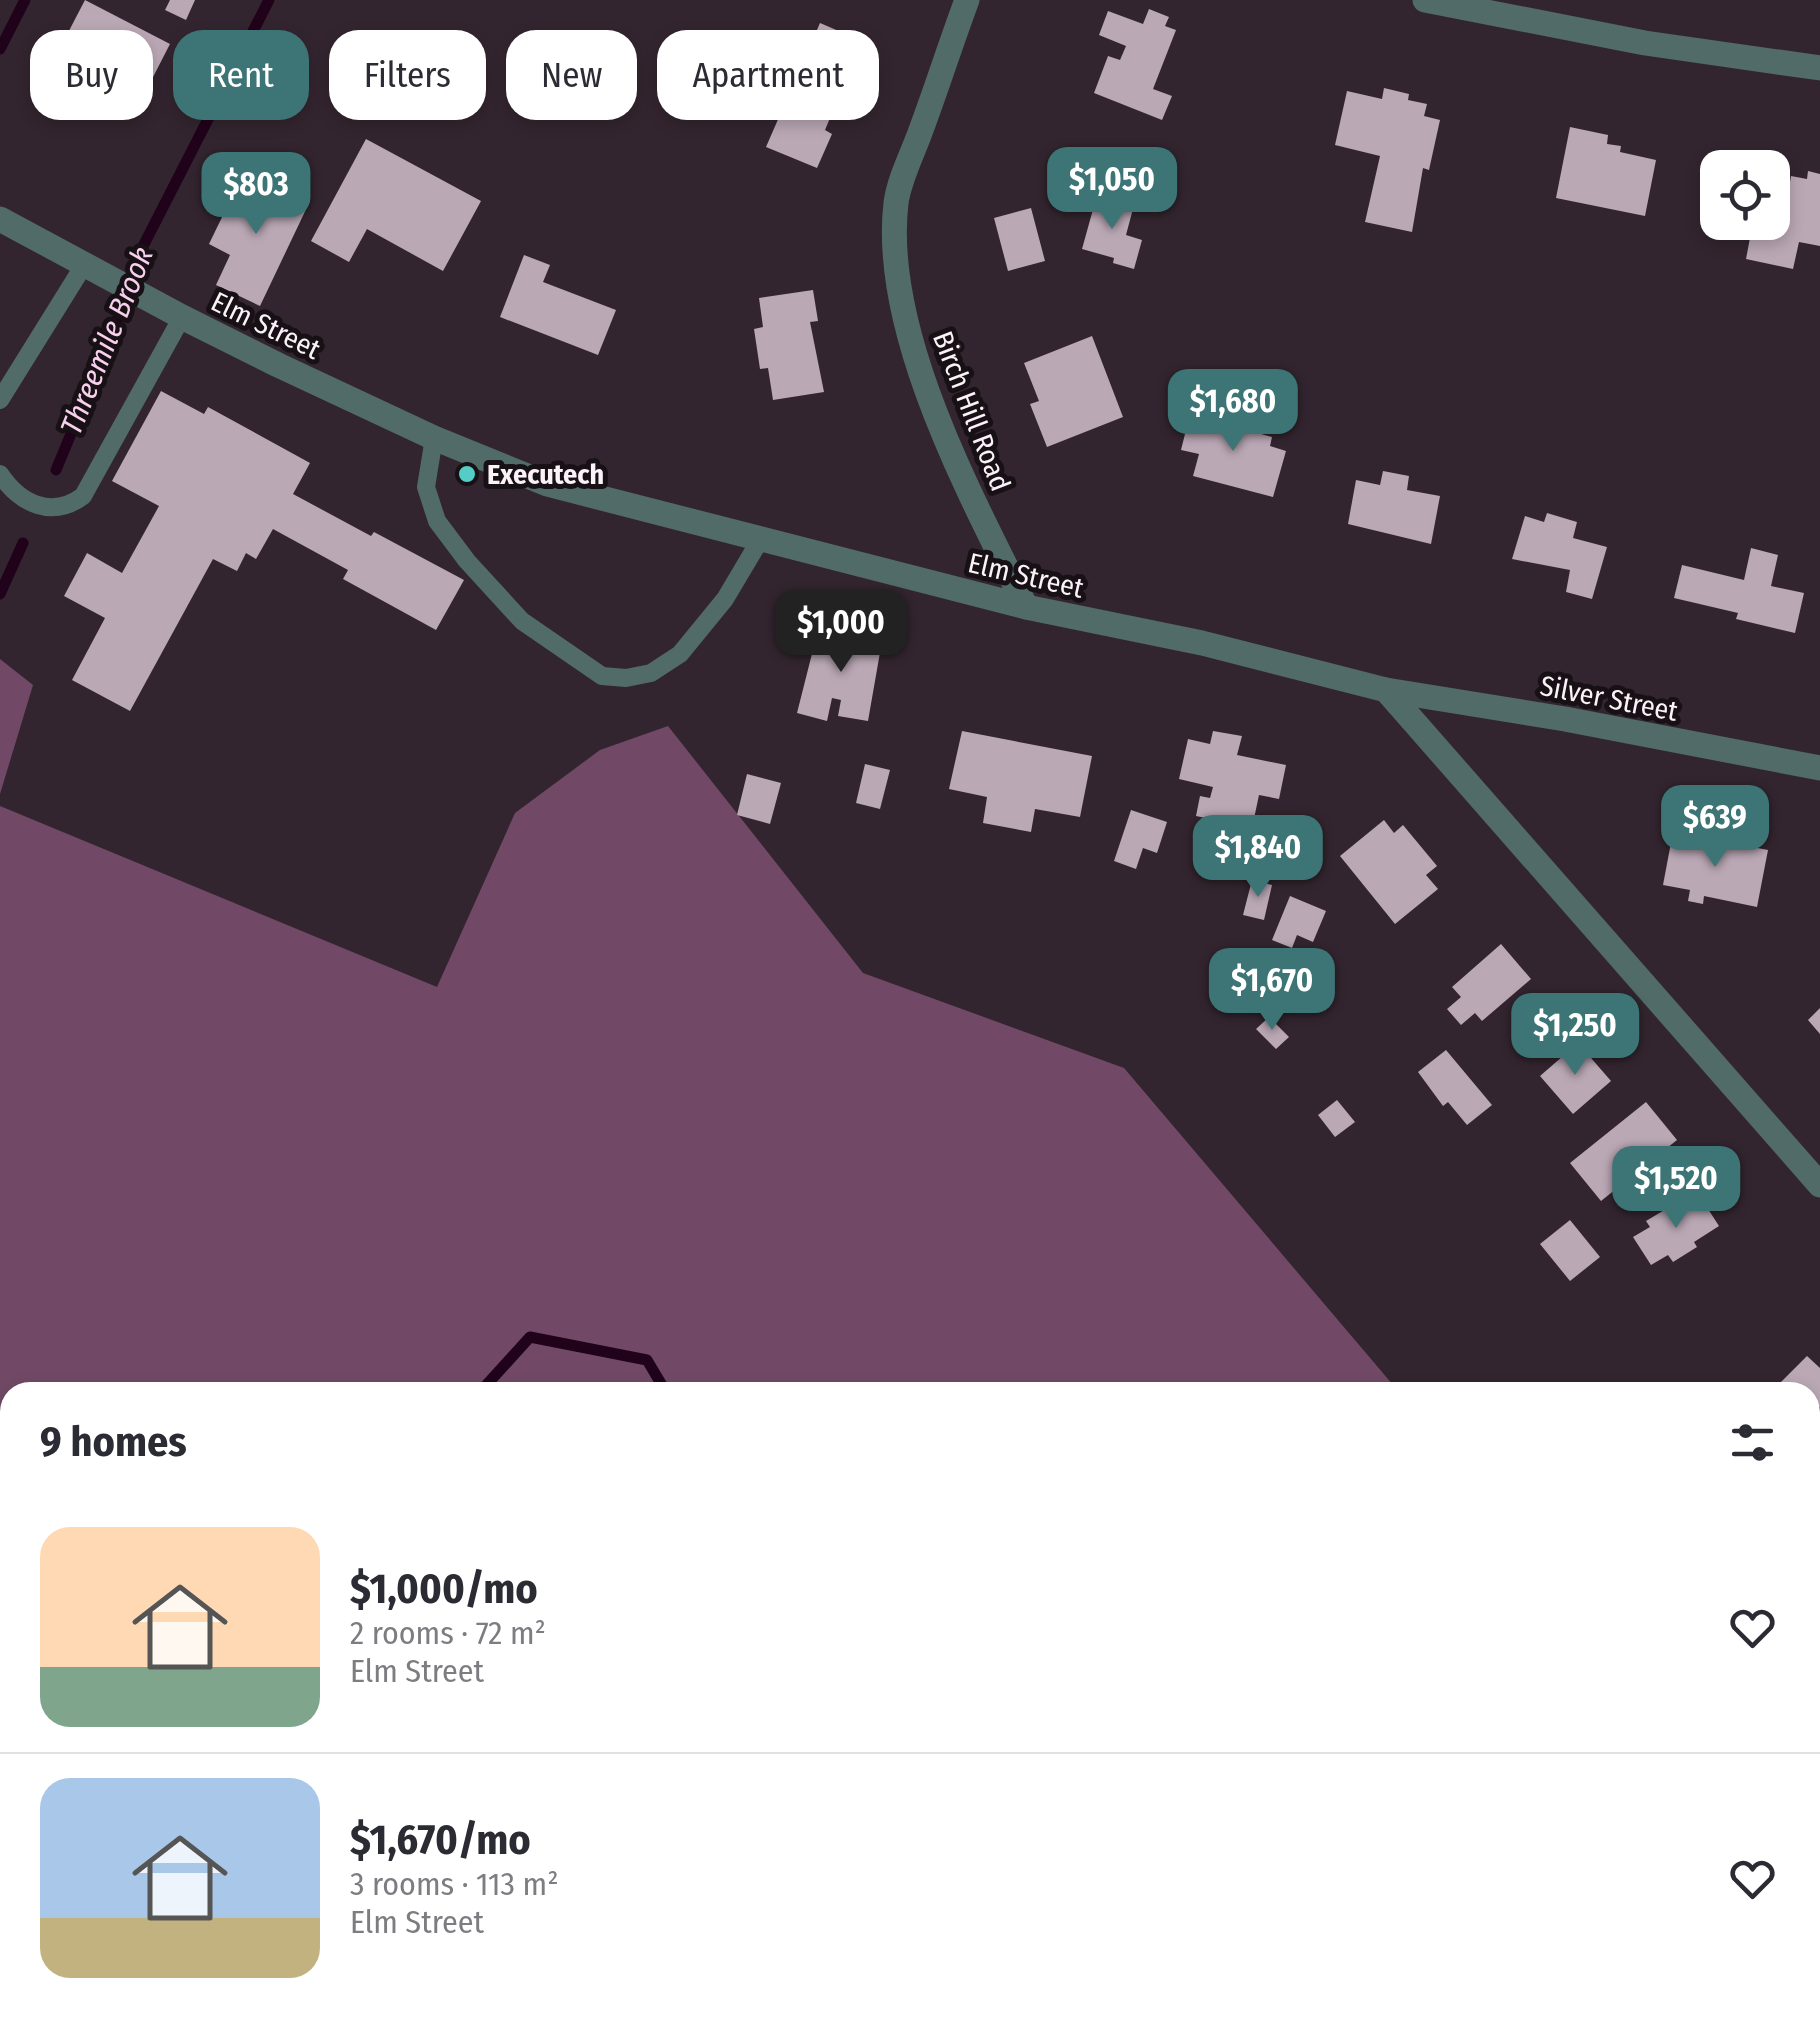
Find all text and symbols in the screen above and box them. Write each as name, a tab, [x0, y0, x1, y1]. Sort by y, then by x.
chip: Buy	[30, 30, 153, 120]
chip: Rent	[173, 30, 309, 120]
chip: Filters	[329, 30, 486, 120]
chip: New	[506, 30, 637, 120]
chip: Apartment	[657, 30, 879, 120]
pin: $1,050	[1031, 147, 1193, 232]
map controls	[1700, 150, 1790, 240]
button: locate	[1700, 150, 1790, 240]
pin: $803	[197, 152, 315, 237]
text: $1,050	[1069, 160, 1155, 198]
text: $803	[223, 165, 289, 203]
water label: Threemile Brook	[53, 242, 161, 440]
street label: Elm Street	[206, 285, 326, 366]
street label: Birch Hill Road	[926, 327, 1017, 496]
pin: $1,680	[1152, 369, 1314, 454]
text: $1,680	[1190, 382, 1276, 420]
place label: Executech	[487, 458, 604, 491]
marker: Executech	[456, 463, 478, 485]
street label: Elm Street	[965, 546, 1088, 605]
pin: $1,000	[760, 590, 922, 675]
text: $1,000	[797, 603, 885, 641]
street label: Silver Street	[1537, 669, 1681, 728]
pin: $639	[1656, 785, 1774, 870]
text: $639	[1683, 798, 1747, 836]
pin: $1,840	[1177, 815, 1339, 900]
text: $1,840	[1215, 828, 1301, 866]
pin: $1,670	[1191, 948, 1353, 1033]
text: $1,670	[1231, 961, 1313, 999]
pin: $1,250	[1494, 993, 1656, 1078]
text: $1,250	[1533, 1006, 1617, 1044]
pin: $1,520	[1595, 1146, 1757, 1231]
text: $1,520	[1634, 1159, 1718, 1197]
icon: filters	[1725, 1415, 1780, 1470]
text: 9 homes	[40, 1417, 187, 1467]
text: $1,000/mo	[350, 1564, 538, 1614]
icon: home	[120, 1567, 240, 1687]
icon: heart	[1725, 1600, 1780, 1655]
text: 2 rooms · 72 m²	[350, 1614, 546, 1652]
text: Elm Street	[350, 1652, 484, 1690]
text: $1,670/mo	[350, 1815, 531, 1865]
icon: home	[120, 1818, 240, 1938]
icon: heart	[1725, 1851, 1780, 1906]
text: 3 rooms · 113 m²	[350, 1865, 558, 1903]
text: Elm Street	[350, 1903, 484, 1941]

